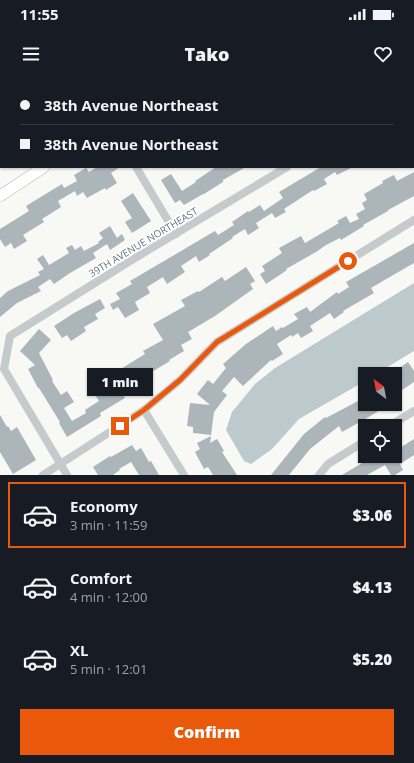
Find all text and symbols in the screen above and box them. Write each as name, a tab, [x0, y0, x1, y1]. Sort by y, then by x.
text: 11:55	[20, 4, 59, 24]
text: Tako	[184, 42, 230, 66]
icon: menu	[20, 43, 42, 65]
icon: heart	[372, 43, 394, 65]
text: 38th Avenue Northeast	[44, 95, 218, 115]
text: 38th Avenue Northeast	[44, 134, 218, 154]
street label: 39TH AVENUE NORTHEAST	[86, 204, 201, 280]
route start	[339, 252, 357, 270]
north arrow	[358, 367, 402, 411]
map controls	[358, 367, 402, 463]
callout: 1 min	[87, 368, 153, 396]
text: 1 min	[102, 373, 138, 391]
route end	[111, 417, 129, 435]
button: locate	[358, 419, 402, 463]
text: Economy	[70, 496, 138, 516]
icon: car	[22, 497, 58, 533]
text: $3.06	[353, 505, 392, 525]
text: 3 min · 11:59	[70, 516, 147, 534]
text: Comfort	[70, 568, 132, 588]
icon: car	[22, 569, 58, 605]
text: $4.13	[353, 577, 392, 597]
text: 4 min · 12:00	[70, 588, 147, 606]
text: XL	[70, 640, 88, 660]
icon: car	[22, 641, 58, 677]
text: $5.20	[353, 649, 392, 669]
text: 5 min · 12:01	[70, 660, 147, 678]
button: Confirm	[20, 709, 394, 755]

